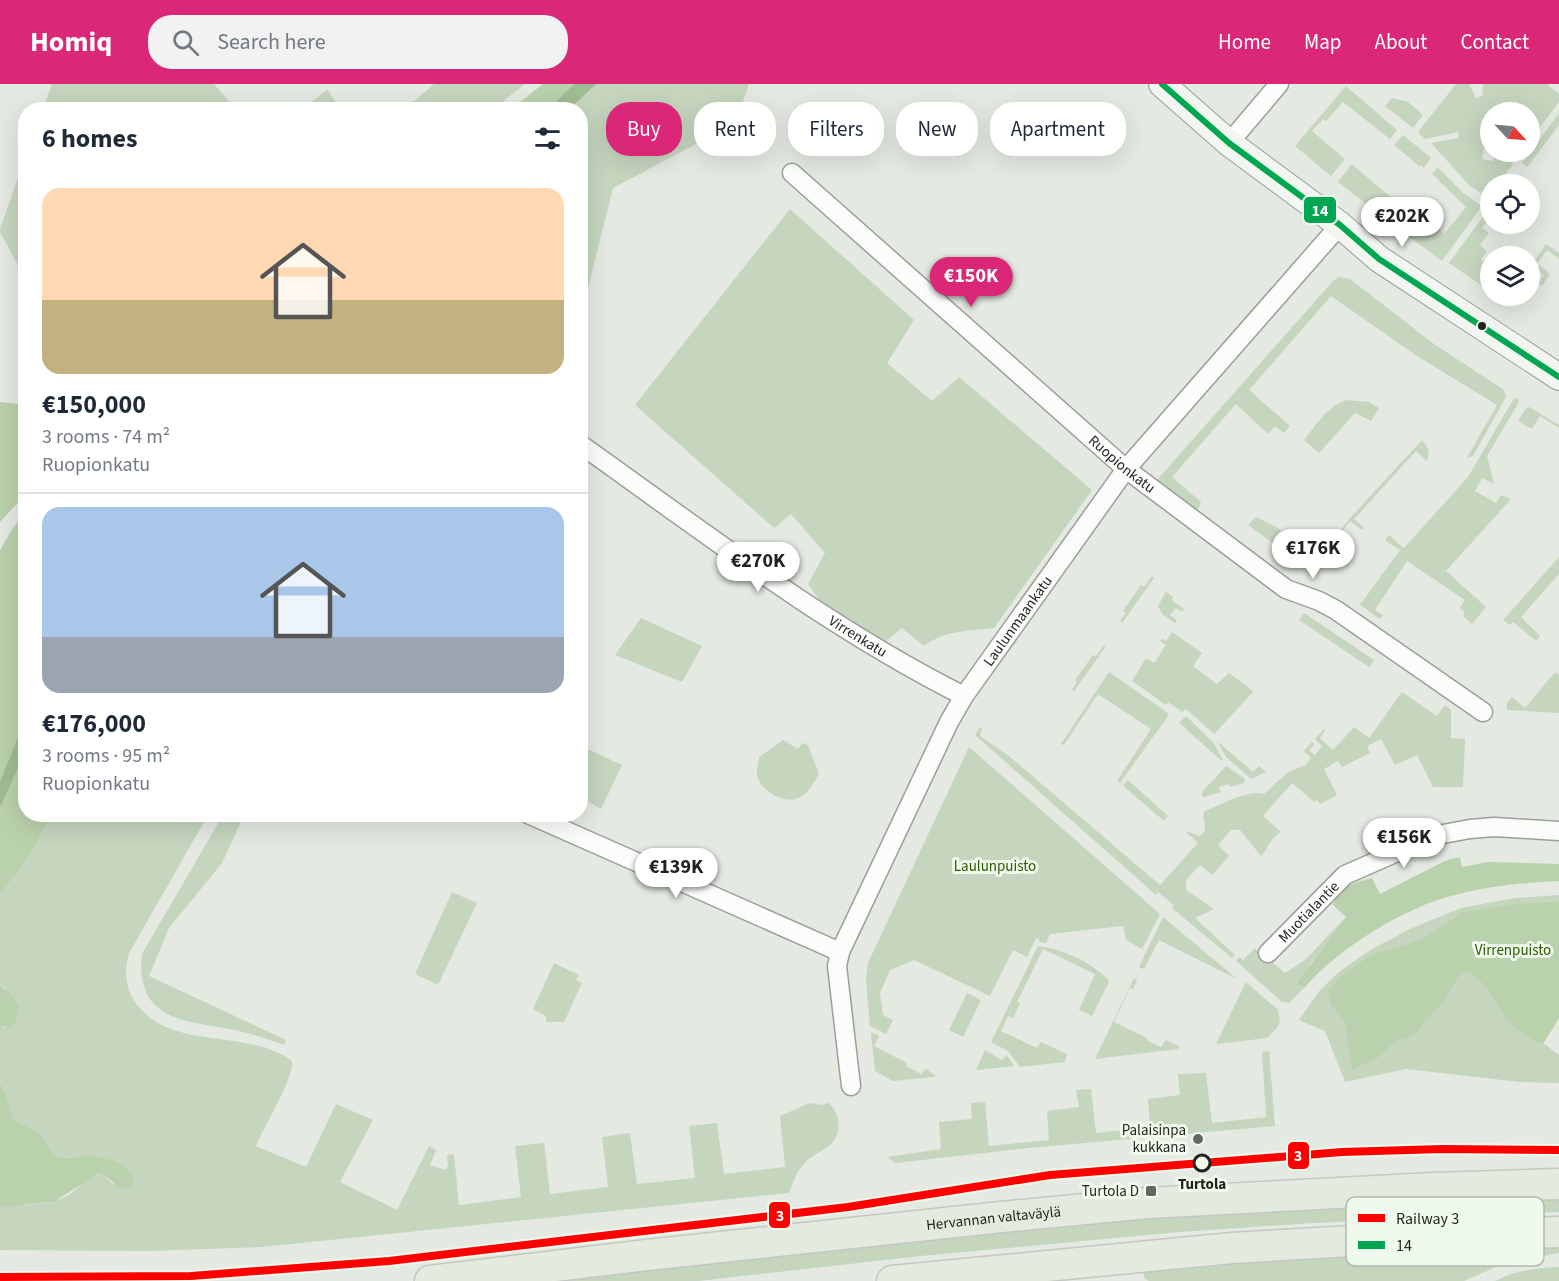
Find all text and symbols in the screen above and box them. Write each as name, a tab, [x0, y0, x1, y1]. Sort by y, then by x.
search box	[148, 15, 568, 69]
text: Homiq	[30, 22, 112, 62]
icon: search	[169, 26, 202, 59]
text: Search here	[217, 26, 326, 58]
text: Home	[1218, 27, 1271, 57]
text: Map	[1304, 27, 1342, 57]
text: About	[1375, 27, 1427, 57]
text: Contact	[1460, 27, 1529, 57]
chip: Buy	[606, 102, 682, 156]
chip: Rent	[694, 102, 776, 156]
chip: Filters	[788, 102, 884, 156]
chip: New	[896, 102, 978, 156]
chip: Apartment	[990, 102, 1126, 156]
north arrow	[1480, 102, 1540, 162]
map controls	[1480, 102, 1540, 306]
text: 6 homes	[42, 120, 137, 157]
icon: filters	[531, 122, 564, 155]
button: locate	[1480, 174, 1540, 234]
line badge: 14	[1303, 196, 1337, 224]
pin: €202K	[1360, 197, 1444, 248]
text: 14	[1312, 200, 1329, 222]
text: €202K	[1375, 202, 1429, 230]
icon: home	[249, 227, 357, 335]
button: layers	[1480, 246, 1540, 306]
pin: €150K	[929, 257, 1013, 308]
text: €150K	[944, 262, 998, 290]
unlabelled marker	[1476, 320, 1488, 332]
text: €150,000	[42, 386, 146, 423]
text: 3 rooms · 74 m²	[42, 423, 170, 451]
street label: Ruopionkatu	[1084, 430, 1159, 498]
text: Ruopionkatu	[42, 451, 150, 479]
pin: €176K	[1271, 529, 1355, 580]
text: €176K	[1286, 534, 1340, 562]
pin: €270K	[716, 542, 800, 593]
icon: home	[249, 546, 357, 654]
text: €270K	[731, 547, 785, 575]
street label: Laulunmaankatu	[978, 572, 1058, 671]
street label: Virrenkatu	[824, 611, 891, 663]
text: €176,000	[42, 705, 146, 742]
text: 3 rooms · 95 m²	[42, 742, 170, 770]
text: Ruopionkatu	[42, 770, 150, 798]
pin: €156K	[1362, 818, 1446, 869]
text: €156K	[1377, 823, 1431, 851]
pin: €139K	[634, 848, 718, 899]
text: €139K	[649, 853, 703, 881]
park label: Laulunpuisto	[954, 856, 1036, 877]
street label: Muotialantie	[1274, 877, 1344, 948]
park label: Virrenpuisto	[1475, 940, 1551, 961]
place label: Palaisinpa kukkana	[1122, 1120, 1186, 1158]
marker: Palaisinpa kukkana	[1191, 1132, 1205, 1146]
line badge: 3	[1287, 1141, 1310, 1170]
text: 3	[1294, 1145, 1302, 1167]
marker: Turtola	[1193, 1154, 1211, 1172]
place label: Turtola	[1178, 1174, 1226, 1195]
place label: Turtola D	[1082, 1181, 1139, 1202]
marker: Turtola D	[1144, 1184, 1158, 1198]
legend	[1346, 1197, 1544, 1266]
line badge: 3	[768, 1201, 791, 1229]
street label: Hervannan valtaväylä	[925, 1201, 1062, 1236]
text: 3	[776, 1205, 784, 1227]
text: Railway 3	[1396, 1208, 1459, 1230]
text: 14	[1396, 1235, 1412, 1257]

